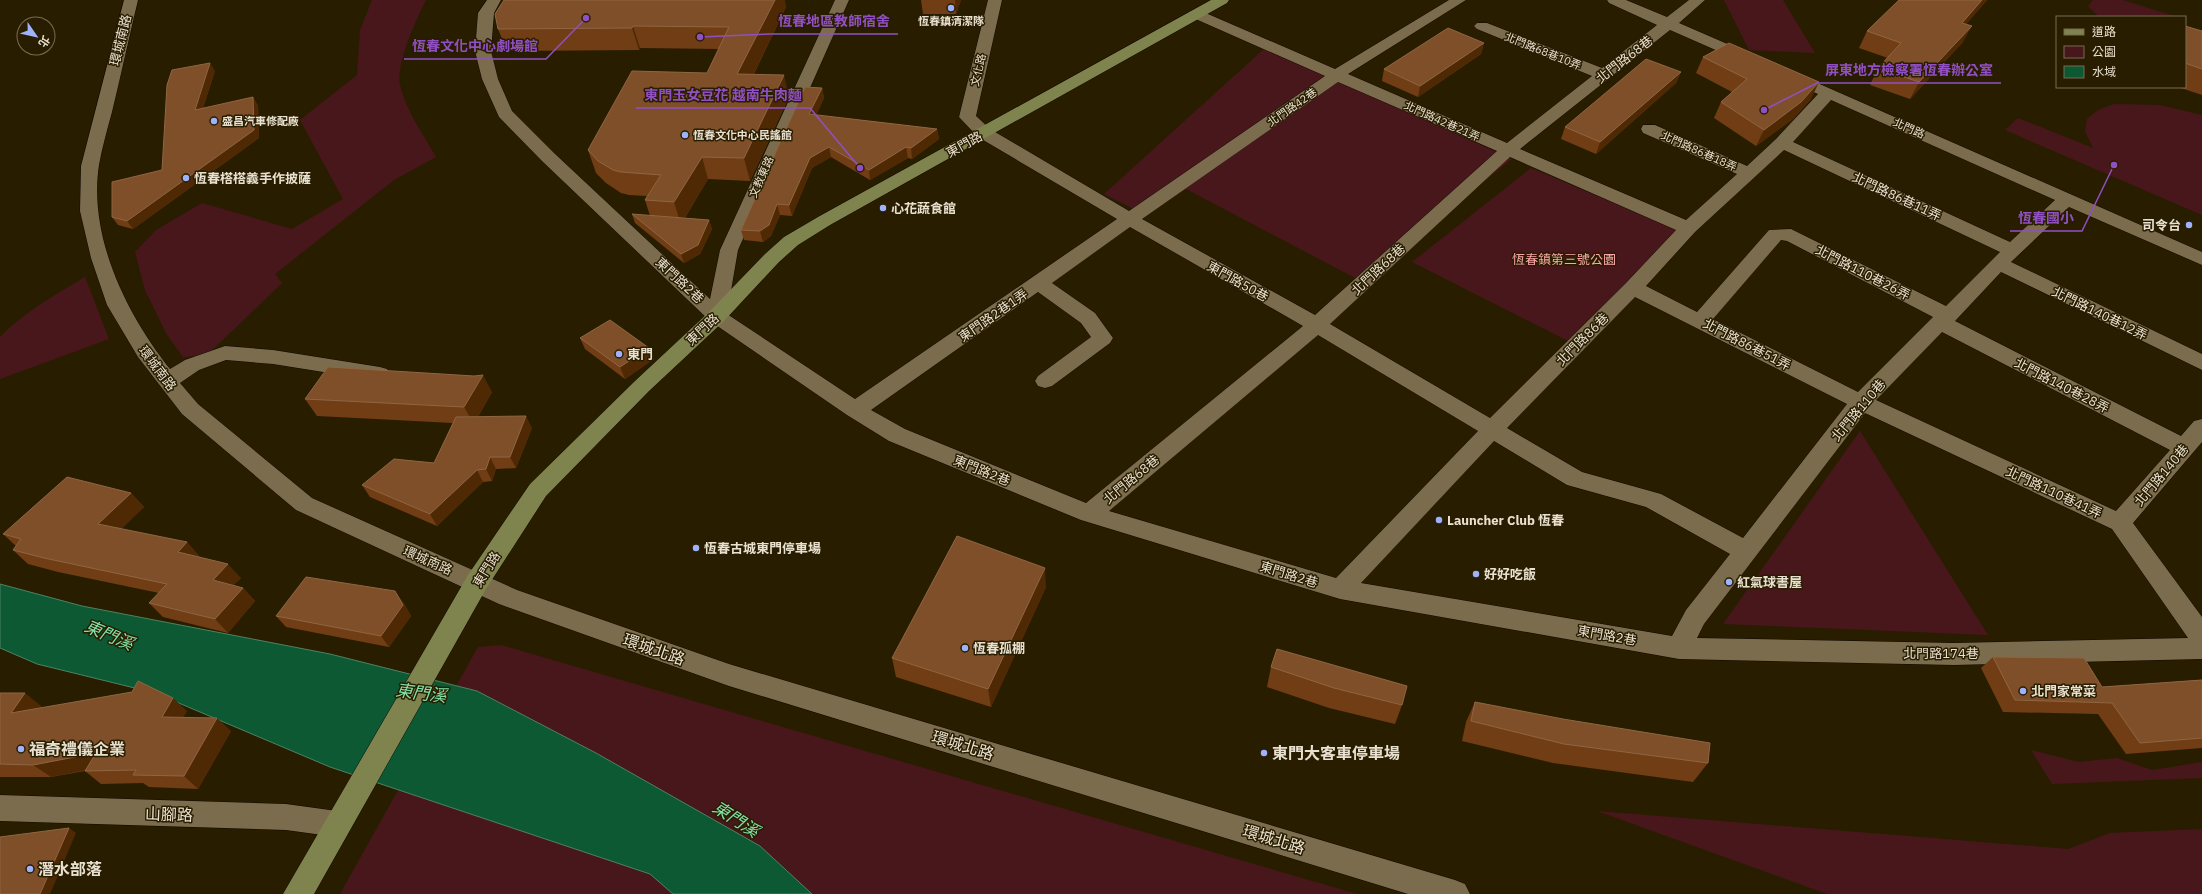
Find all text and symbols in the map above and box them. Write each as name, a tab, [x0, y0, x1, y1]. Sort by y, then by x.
marker: 恆春鎮清潔隊	[946, 3, 956, 13]
callout: 恆春地區教師宿舍	[770, 8, 898, 34]
text: 恆春地區教師宿舍	[778, 12, 890, 30]
street label: 環城南路	[106, 13, 135, 67]
place label: 恆春鎮清潔隊	[918, 14, 984, 28]
north arrow	[16, 16, 56, 56]
legend	[2056, 16, 2186, 88]
text: 道路	[2092, 24, 2116, 39]
street label: 北門路68巷10弄	[1503, 29, 1583, 73]
street label: 北門路68巷	[1592, 32, 1656, 87]
text: 北	[35, 33, 53, 50]
callout: 恆春文化中心劇場館	[404, 33, 546, 59]
text: 恆春文化中心劇場館	[412, 37, 538, 55]
text: 公園	[2092, 44, 2116, 59]
street label: 文化路	[967, 52, 989, 88]
callout: 屏東地方檢察署恆春辦公室	[1817, 57, 2001, 83]
text: 屏東地方檢察署恆春辦公室	[1825, 61, 1993, 79]
text: 水域	[2092, 64, 2116, 79]
callout: 東門玉女豆花 越南牛肉麵	[636, 82, 810, 108]
street label: 北門路42巷	[1265, 85, 1319, 129]
text: 東門玉女豆花 越南牛肉麵	[644, 86, 802, 104]
street label: 北門路42巷21弄	[1402, 98, 1482, 144]
place label: 盛昌汽車修配廠	[222, 114, 299, 128]
street label: 北門路	[1891, 115, 1927, 141]
marker: 盛昌汽車修配廠	[209, 116, 219, 126]
place label: 恆春文化中心民謠館	[693, 128, 792, 142]
street label: 東門路	[943, 128, 985, 161]
street label: 北門路86巷18弄	[1659, 128, 1739, 174]
marker: 恆春文化中心民謠館	[680, 130, 690, 140]
street label: 文教東路	[746, 154, 776, 200]
street label: 北門路86巷11弄	[1850, 168, 1944, 224]
place label: 恆春榙榙義手作披薩	[194, 170, 311, 187]
marker: 恆春榙榙義手作披薩	[181, 173, 191, 183]
place label: 心花蔬食館	[891, 200, 956, 217]
marker: 心花蔬食館	[878, 203, 888, 213]
callout: 恆春國小	[2010, 205, 2082, 231]
text: 恆春國小	[2018, 209, 2074, 227]
place label: 司令台	[2142, 217, 2181, 234]
marker: 司令台	[2184, 220, 2194, 230]
street label: 北門路68巷	[1348, 240, 1409, 299]
street label: 北門路110巷26弄	[1813, 241, 1913, 304]
park label: 恆春鎮第三號公園	[1512, 251, 1616, 268]
street label: 東門路2巷	[652, 254, 707, 307]
street label: 東門路50巷	[1204, 258, 1271, 305]
street label: 北門路140巷12弄	[2049, 283, 2150, 344]
street label: 東門路2巷1弄	[955, 285, 1031, 345]
street label: 北門路86巷	[1552, 309, 1612, 369]
street label: 東門路	[682, 310, 722, 349]
street label: 北門路86巷51弄	[1700, 315, 1793, 374]
street label: 環城南路	[135, 342, 180, 394]
place label: 東門	[627, 346, 653, 363]
marker: 東門	[614, 349, 624, 359]
street label: 北門路140巷28弄	[2012, 354, 2112, 417]
street label: 北門路110巷	[1828, 376, 1889, 445]
street label: 北門路140巷	[2131, 441, 2192, 510]
street label: 東門路2巷	[951, 451, 1013, 490]
street label: 北門路68巷	[1100, 451, 1163, 508]
street label: 北門路110巷41弄	[2003, 463, 2105, 522]
place label: Launcher Club 恆春	[1447, 512, 1564, 529]
marker: Launcher Club 恆春	[1434, 515, 1444, 525]
place label: 恆春古城東門停車場	[704, 540, 821, 557]
street label: 環城南路	[401, 542, 455, 579]
marker: 恆春古城東門停車場	[691, 543, 701, 553]
street label: 東門路	[469, 548, 504, 590]
street label: 東門路2巷	[1258, 558, 1320, 591]
place label: 好好吃飯	[1484, 566, 1536, 583]
marker: 好好吃飯	[1471, 569, 1481, 579]
place label: 紅氣球書屋	[1737, 574, 1802, 591]
marker: 紅氣球書屋	[1724, 577, 1734, 587]
water label: 東門溪	[81, 615, 139, 656]
street label: 東門路2巷	[1576, 622, 1638, 649]
street label: 環城北路	[620, 629, 688, 669]
place label: 恆春孤棚	[973, 640, 1025, 657]
marker: 恆春孤棚	[960, 643, 970, 653]
street label: 北門路174巷	[1903, 645, 1979, 662]
water label: 東門溪	[394, 679, 450, 707]
place label: 北門家常菜	[2031, 683, 2096, 700]
marker: 北門家常菜	[2018, 686, 2028, 696]
street label: 環城北路	[929, 726, 997, 764]
place label: 福奇禮儀企業	[29, 739, 125, 759]
place label: 東門大客車停車場	[1272, 743, 1400, 763]
marker: 福奇禮儀企業	[16, 744, 26, 754]
marker: 東門大客車停車場	[1259, 748, 1269, 758]
water label: 東門溪	[709, 796, 765, 843]
street label: 山腳路	[145, 803, 193, 825]
street label: 環城北路	[1240, 820, 1308, 858]
place label: 潛水部落	[38, 859, 102, 879]
marker: 潛水部落	[25, 864, 35, 874]

